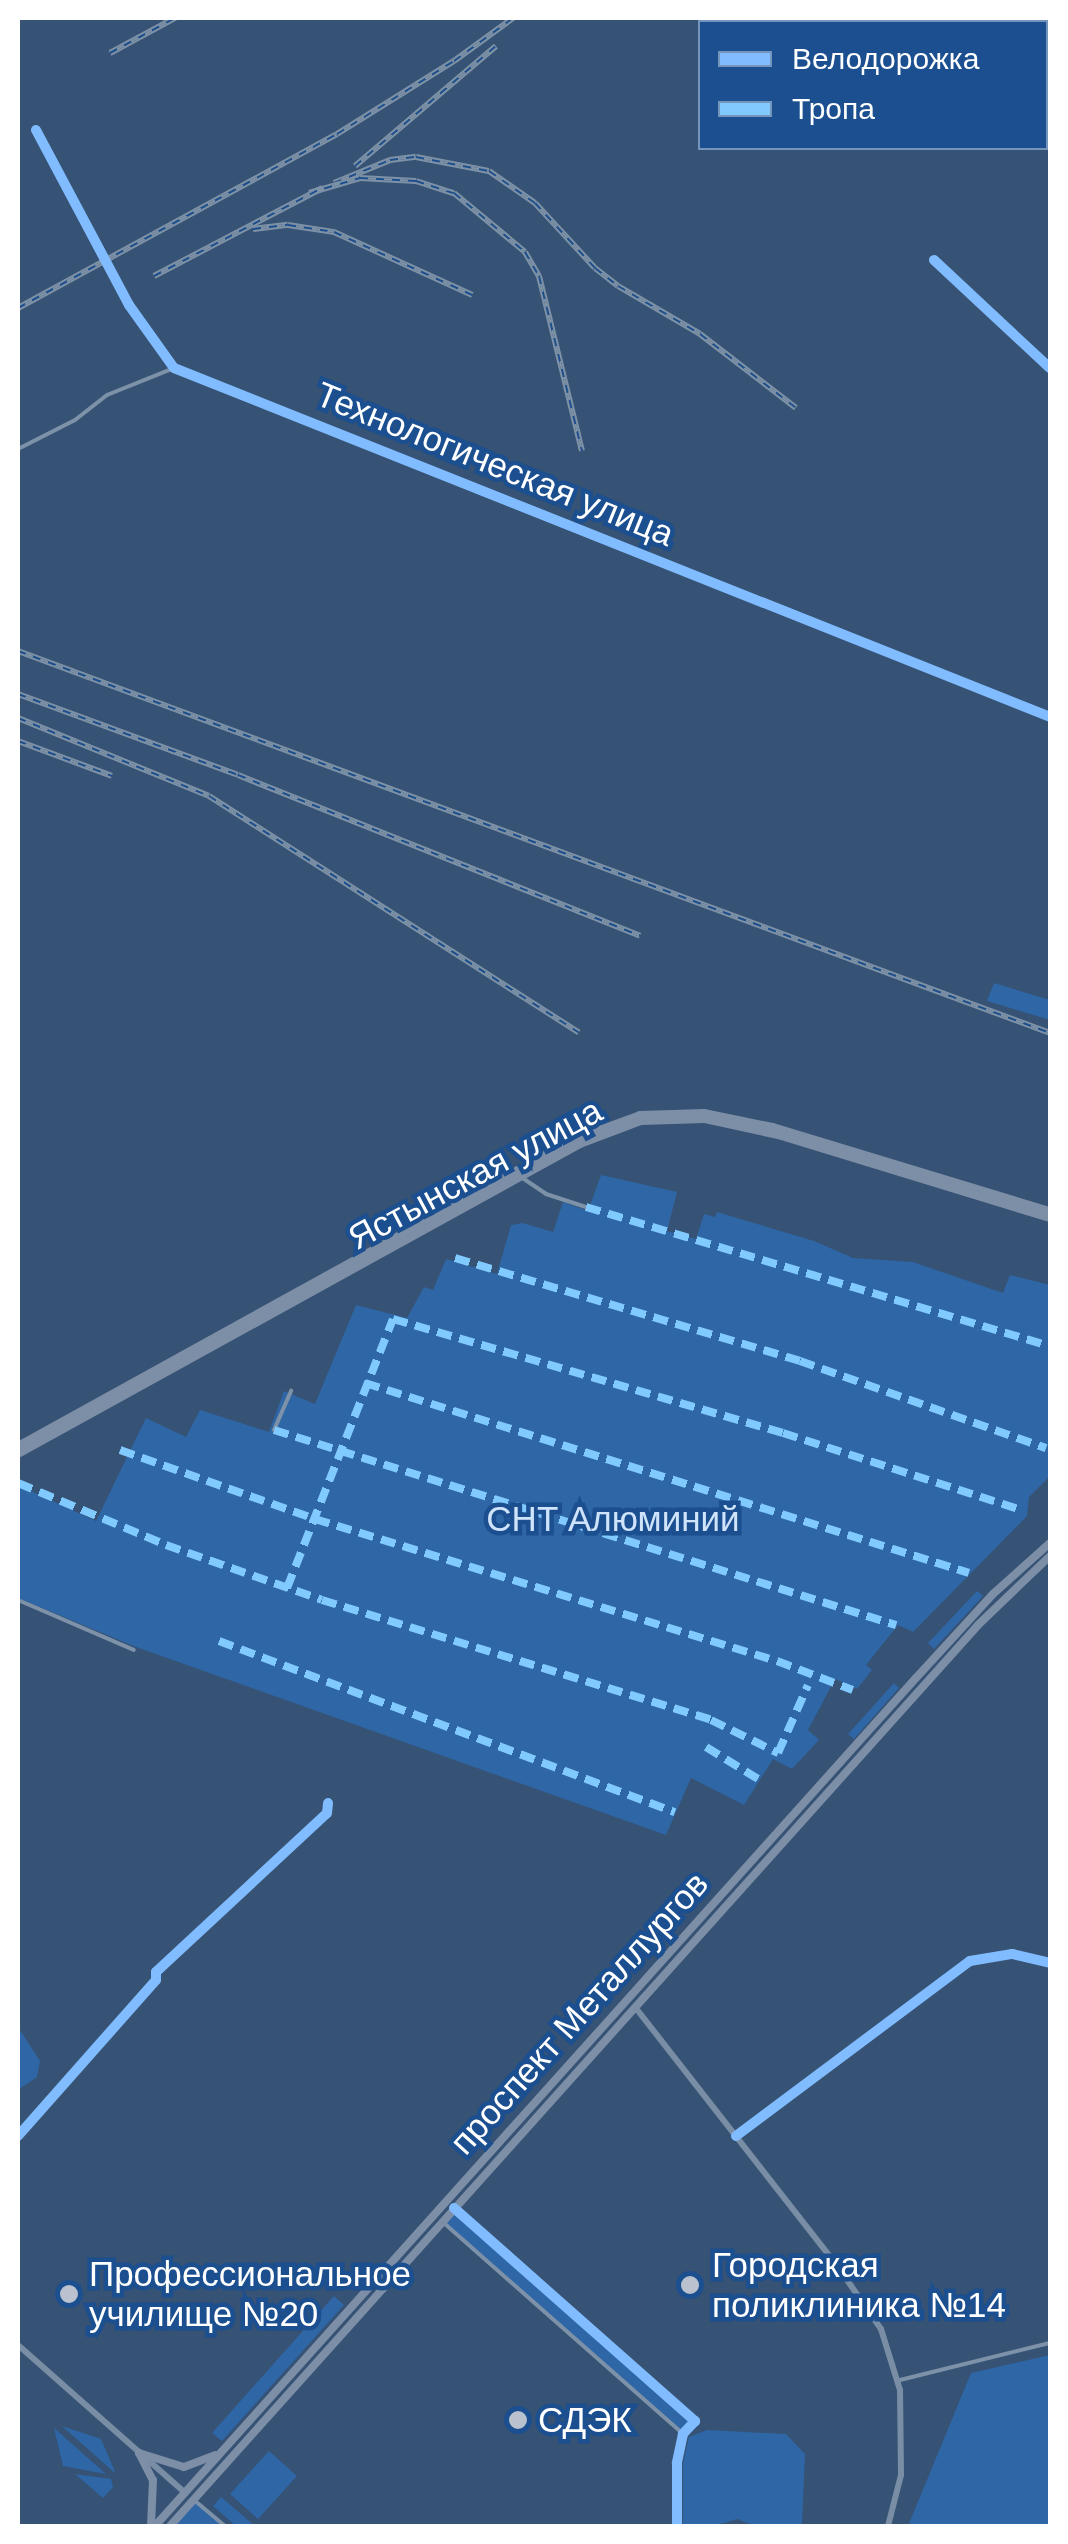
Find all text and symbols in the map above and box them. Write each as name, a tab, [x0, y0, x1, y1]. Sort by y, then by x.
legend	[698, 20, 1048, 150]
text: Велодорожка	[792, 42, 979, 75]
text: Тропа	[792, 92, 875, 125]
street label: Технологическая улица	[310, 373, 680, 555]
street label: Ястынская улица	[341, 1089, 609, 1259]
park label: СНТ Алюминий	[486, 1498, 740, 1540]
street label: проспект Металлургов	[441, 1863, 717, 2163]
place label: Городская поликлиника №14	[712, 2244, 1006, 2326]
place label: Профессиональное училище №20	[89, 2253, 411, 2335]
marker: Городская поликлиника №14	[677, 2272, 703, 2298]
marker: Профессиональное училище №20	[58, 2283, 80, 2305]
place label: СДЭК	[538, 2399, 632, 2441]
marker: СДЭК	[507, 2409, 529, 2431]

